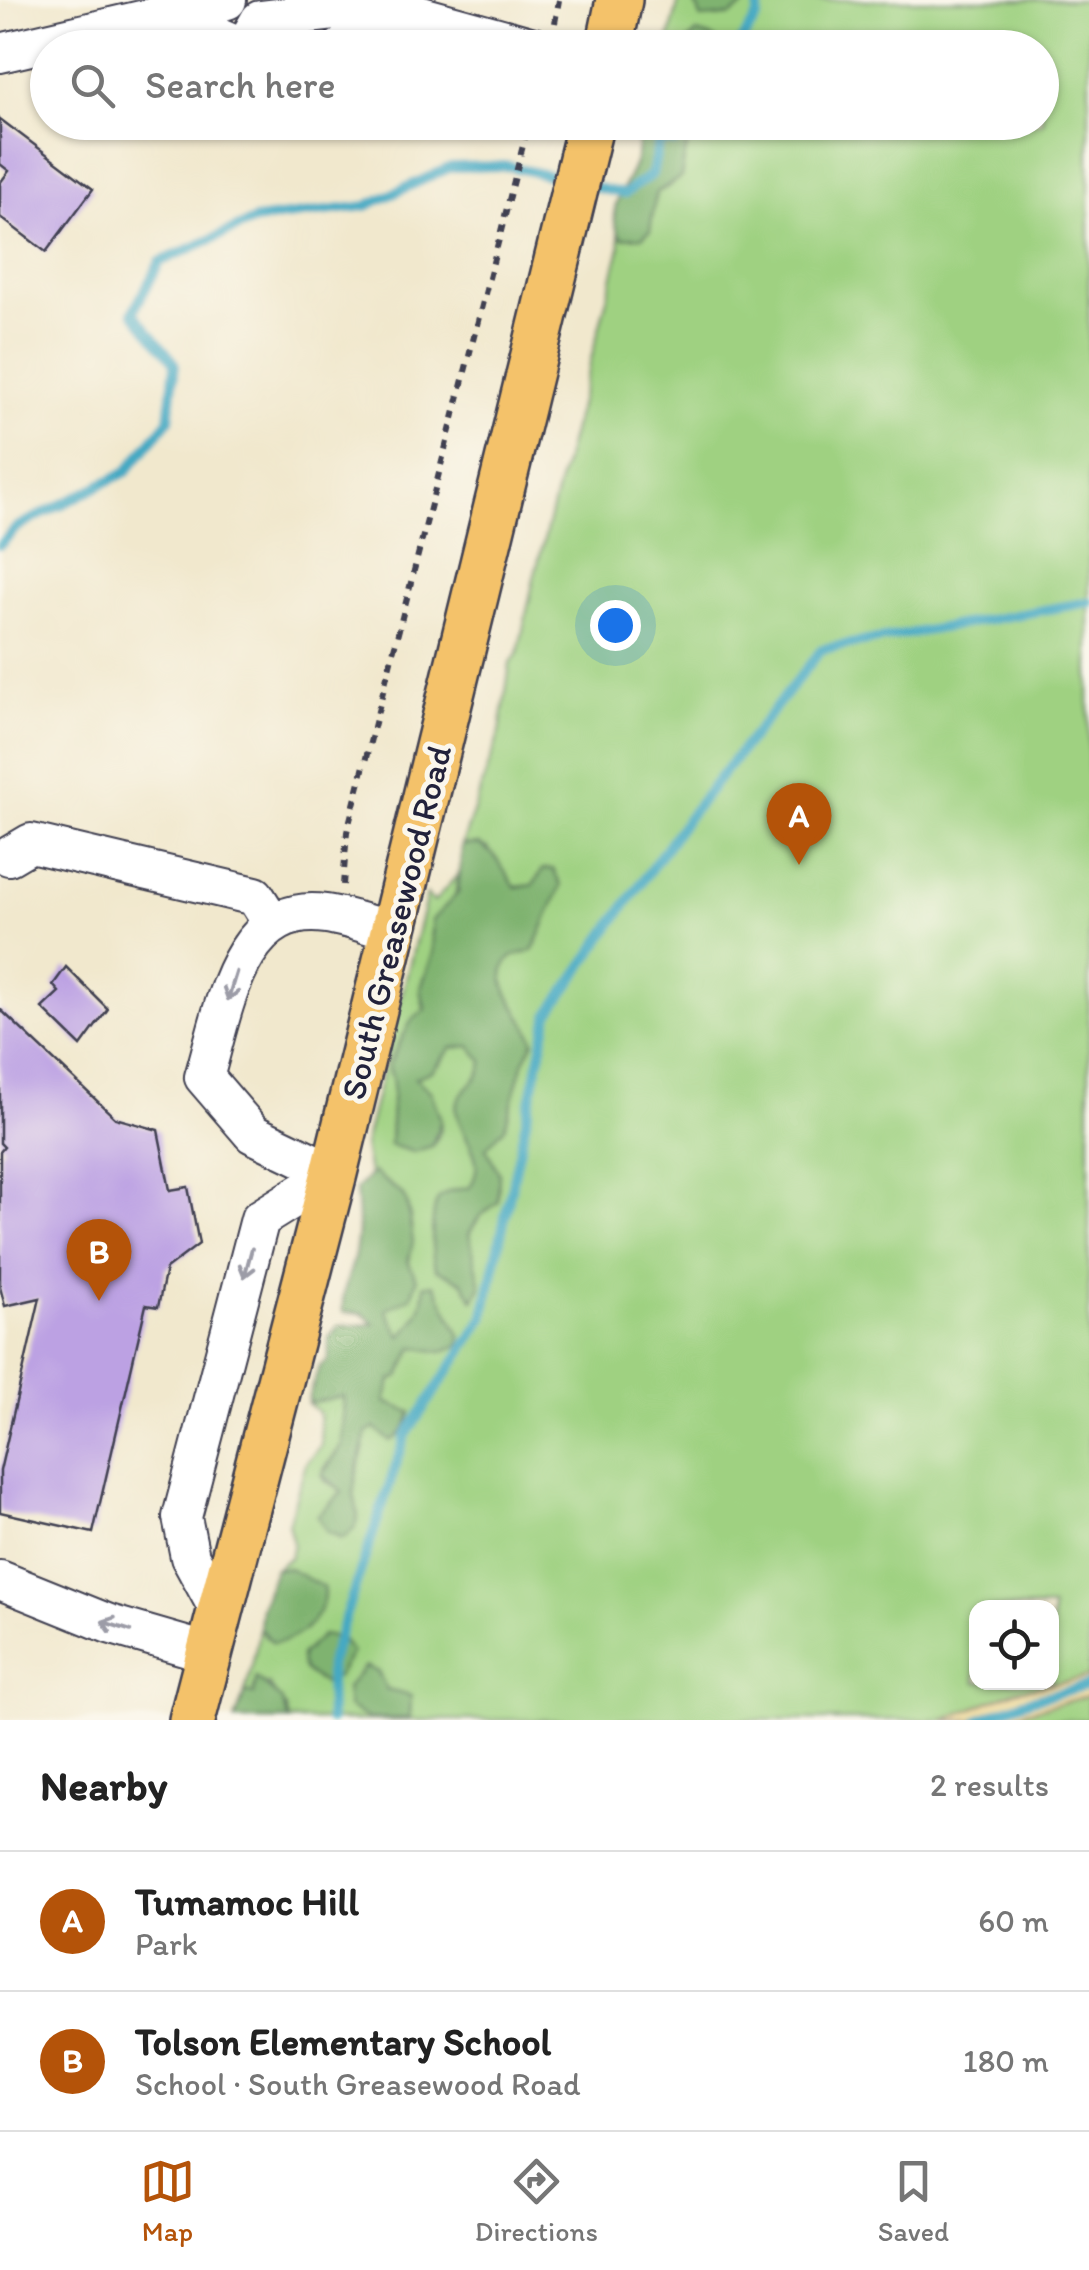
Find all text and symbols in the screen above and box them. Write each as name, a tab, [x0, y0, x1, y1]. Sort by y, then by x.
search box	[30, 30, 1059, 140]
icon: search	[65, 58, 120, 113]
text: Search here	[145, 62, 336, 108]
your location	[590, 600, 641, 651]
street label: South Greasewood Road	[332, 740, 460, 1104]
pin: A	[766, 782, 832, 865]
one-way arrow	[222, 970, 240, 1001]
pin: B	[66, 1218, 132, 1301]
one-way arrow	[238, 1247, 257, 1278]
map controls	[969, 1600, 1059, 1690]
button: locate	[969, 1600, 1059, 1690]
one-way arrow	[100, 1615, 132, 1633]
text: Nearby	[40, 1760, 167, 1811]
text: 2 results	[930, 1766, 1049, 1804]
text: Tumamoc Hill	[135, 1879, 359, 1925]
text: A	[62, 1902, 83, 1940]
text: 60 m	[978, 1902, 1049, 1940]
text: Park	[135, 1925, 198, 1963]
text: Tolson Elementary School	[135, 2019, 551, 2065]
text: B	[62, 2042, 83, 2080]
text: 180 m	[963, 2042, 1049, 2080]
text: School · South Greasewood Road	[135, 2065, 581, 2103]
tab: Map	[140, 2154, 195, 2248]
tab: Directions	[475, 2154, 598, 2248]
tab: Saved	[878, 2154, 949, 2248]

